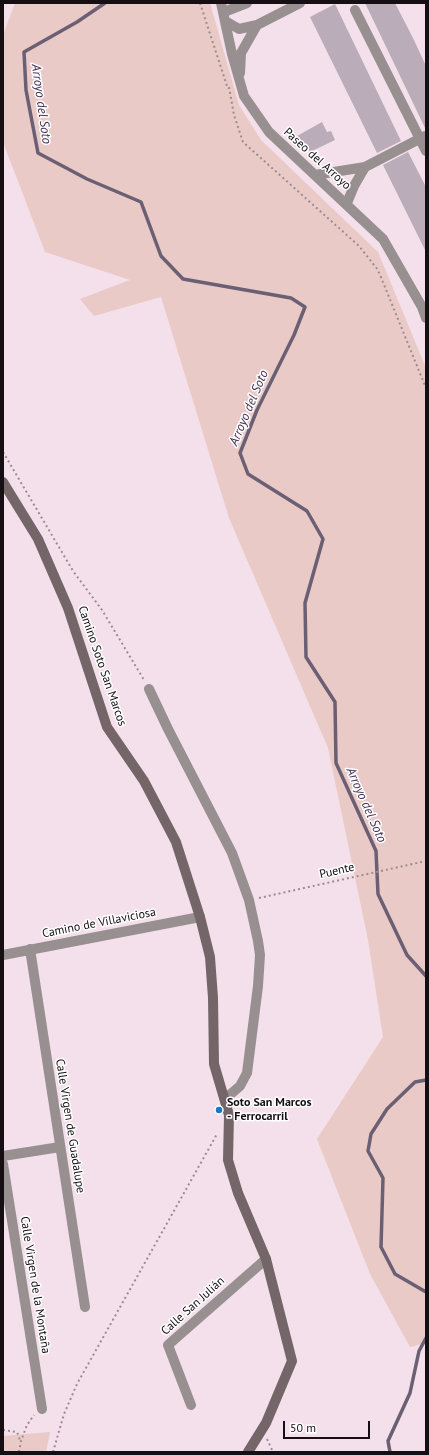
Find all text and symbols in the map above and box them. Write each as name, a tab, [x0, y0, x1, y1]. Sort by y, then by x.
water label: Arroyo del Soto	[28, 63, 54, 145]
street label: Paseo del Arroyo	[280, 125, 354, 193]
water label: Arroyo del Soto	[226, 368, 272, 448]
street label: Camino Soto San Marcos	[75, 604, 129, 728]
water label: Arroyo del Soto	[342, 765, 390, 845]
street label: Puente	[318, 860, 356, 882]
street label: Camino de Villaviciosa	[41, 905, 157, 941]
street label: Calle Virgen de Guadalupe	[52, 1058, 88, 1194]
place label: Soto San Marcos - Ferrocarril	[227, 1096, 312, 1124]
marker: Soto San Marcos - Ferrocarril	[214, 1105, 224, 1115]
street label: Calle Virgen de la Montaña	[17, 1215, 53, 1355]
street label: Calle San Julián	[158, 1274, 228, 1338]
scale bar	[285, 1413, 372, 1439]
text: 50 m	[290, 1420, 316, 1435]

